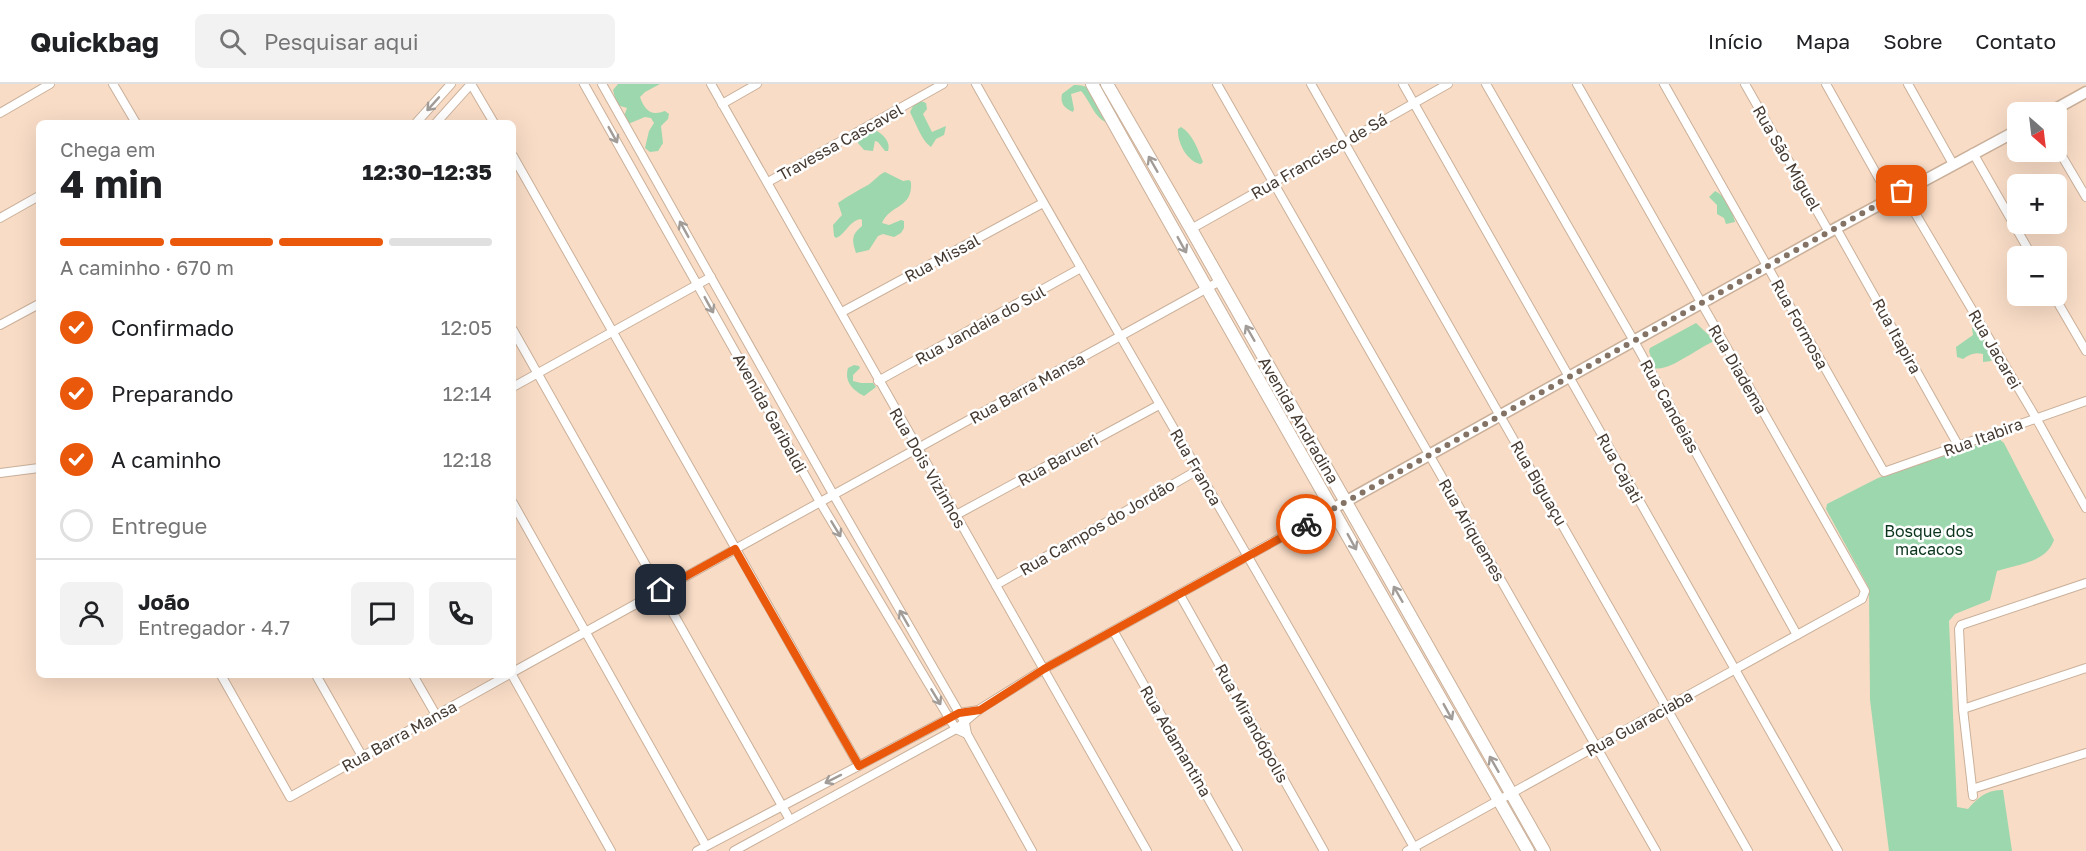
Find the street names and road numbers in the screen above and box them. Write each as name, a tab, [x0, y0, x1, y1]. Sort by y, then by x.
street label: Travessa Cascavel	[774, 99, 906, 185]
street label: Rua São Miguel	[1749, 102, 1825, 214]
street label: Rua Francisco de Sá	[1247, 109, 1391, 203]
street label: Rua Missal	[901, 230, 983, 286]
street label: Rua Formosa	[1767, 276, 1833, 372]
street label: Rua Jandaia do Sul	[911, 281, 1049, 369]
street label: Rua Itapira	[1868, 295, 1926, 377]
street label: Rua Jacarei	[1964, 306, 2026, 392]
street label: Rua Diadema	[1704, 321, 1772, 417]
street label: Rua Barra Mansa	[966, 348, 1088, 428]
street label: Avenida Garibaldi	[729, 350, 811, 476]
street label: Avenida Andradina	[1255, 353, 1343, 487]
street label: Rua Candeias	[1636, 356, 1704, 456]
street label: Rua Dois Vizinhos	[885, 404, 971, 532]
street label: Rua Itabira	[1941, 413, 2025, 461]
street label: Rua Franca	[1166, 425, 1226, 509]
street label: Rua Cajati	[1593, 429, 1647, 507]
street label: Rua Barueri	[1014, 430, 1102, 490]
street label: Rua Biguaçu	[1507, 437, 1571, 529]
street label: Rua Campos do Jordão	[1016, 474, 1178, 580]
street label: Rua Ariquemes	[1435, 475, 1509, 585]
street label: Rua Mirandópolis	[1211, 660, 1293, 786]
street label: Rua Adamantina	[1136, 682, 1216, 800]
street label: Rua Guaraciaba	[1582, 685, 1696, 761]
street label: Rua Barra Mansa	[338, 696, 460, 776]

